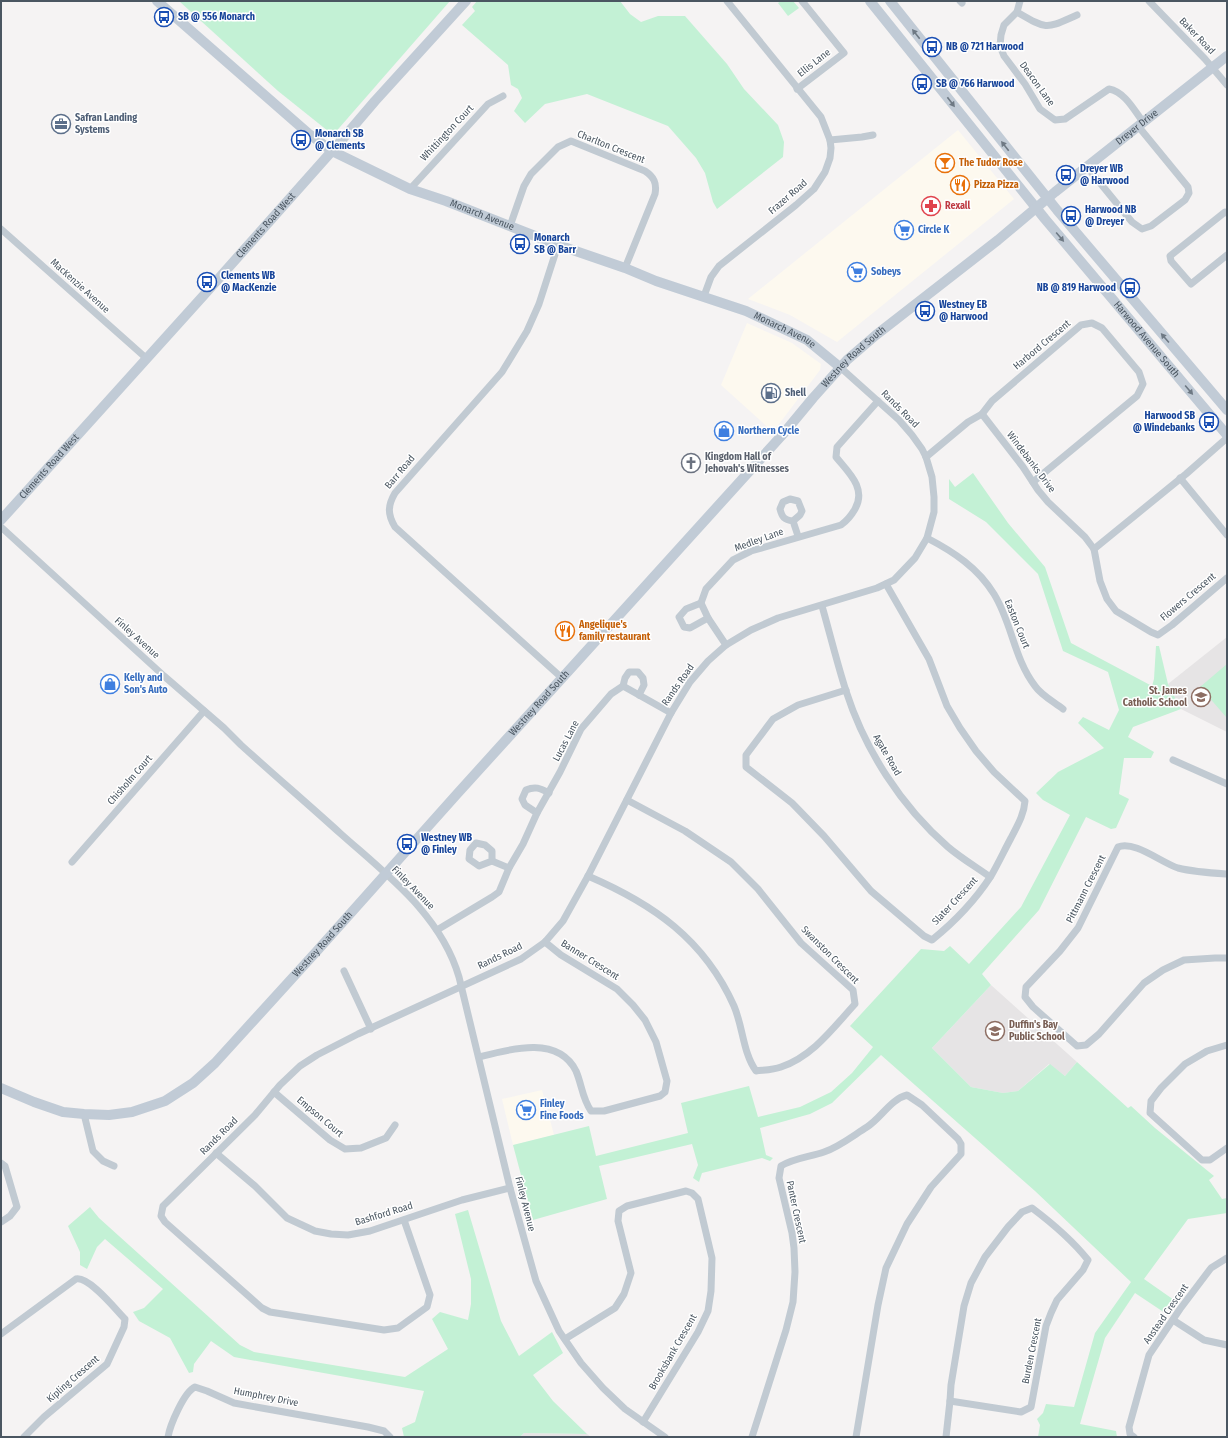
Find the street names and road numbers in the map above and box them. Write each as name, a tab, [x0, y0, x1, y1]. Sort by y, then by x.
street label: Baker Road	[1177, 15, 1217, 57]
street label: Ellis Lane	[795, 46, 833, 80]
street label: Deacon Lane	[1017, 59, 1057, 109]
street label: Whittington Court	[418, 102, 477, 164]
street label: Dreyer Drive	[1114, 107, 1161, 147]
street label: Charlton Crescent	[575, 128, 647, 166]
street label: Frazer Road	[766, 177, 810, 217]
street label: Clements Road West	[234, 190, 298, 261]
street label: Monarch Avenue	[448, 197, 516, 233]
street label: MacKenzie Avenue	[48, 256, 112, 316]
street label: Harwood Avenue South	[1111, 299, 1182, 380]
street label: Monarch Avenue	[752, 310, 818, 351]
street label: Harbord Crescent	[1011, 317, 1074, 372]
street label: Westney Road South	[819, 324, 888, 390]
street label: Rands Road	[879, 388, 921, 430]
street label: Windebanks Drive	[1004, 429, 1058, 495]
street label: Clements Road West	[17, 431, 82, 502]
street label: Barr Road	[382, 453, 418, 491]
street label: Medley Lane	[733, 526, 785, 554]
street label: Flowers Crescent	[1158, 570, 1219, 624]
street label: Easton Court	[1002, 598, 1033, 651]
street label: Finley Avenue	[112, 615, 162, 661]
street label: Rands Road	[659, 662, 697, 708]
street label: Westney Road South	[507, 668, 572, 738]
street label: Lucas Lane	[550, 718, 582, 764]
street label: Agate Road	[870, 732, 904, 778]
street label: Chisholm Court	[105, 752, 155, 807]
street label: Pittmann Crescent	[1064, 852, 1109, 925]
street label: Finley Avenue	[389, 864, 437, 912]
street label: Slater Crescent	[930, 874, 981, 928]
street label: Westney Road South	[290, 909, 355, 980]
street label: Swanston Crescent	[799, 924, 862, 987]
street label: Banner Crescent	[559, 937, 622, 983]
street label: Rands Road	[476, 940, 524, 972]
street label: Empson Court	[294, 1094, 346, 1140]
street label: Rands Road	[198, 1115, 240, 1157]
street label: Finley Avenue	[512, 1175, 538, 1233]
street label: Panter Crescent	[784, 1180, 809, 1245]
street label: Bashford Road	[354, 1200, 414, 1228]
street label: Anstead Crescent	[1141, 1281, 1191, 1346]
street label: Brooksbank Crescent	[646, 1311, 700, 1392]
street label: Burden Crescent	[1020, 1316, 1044, 1385]
street label: Kipling Crescent	[44, 1352, 102, 1405]
street label: Humphrey Drive	[233, 1385, 299, 1409]

